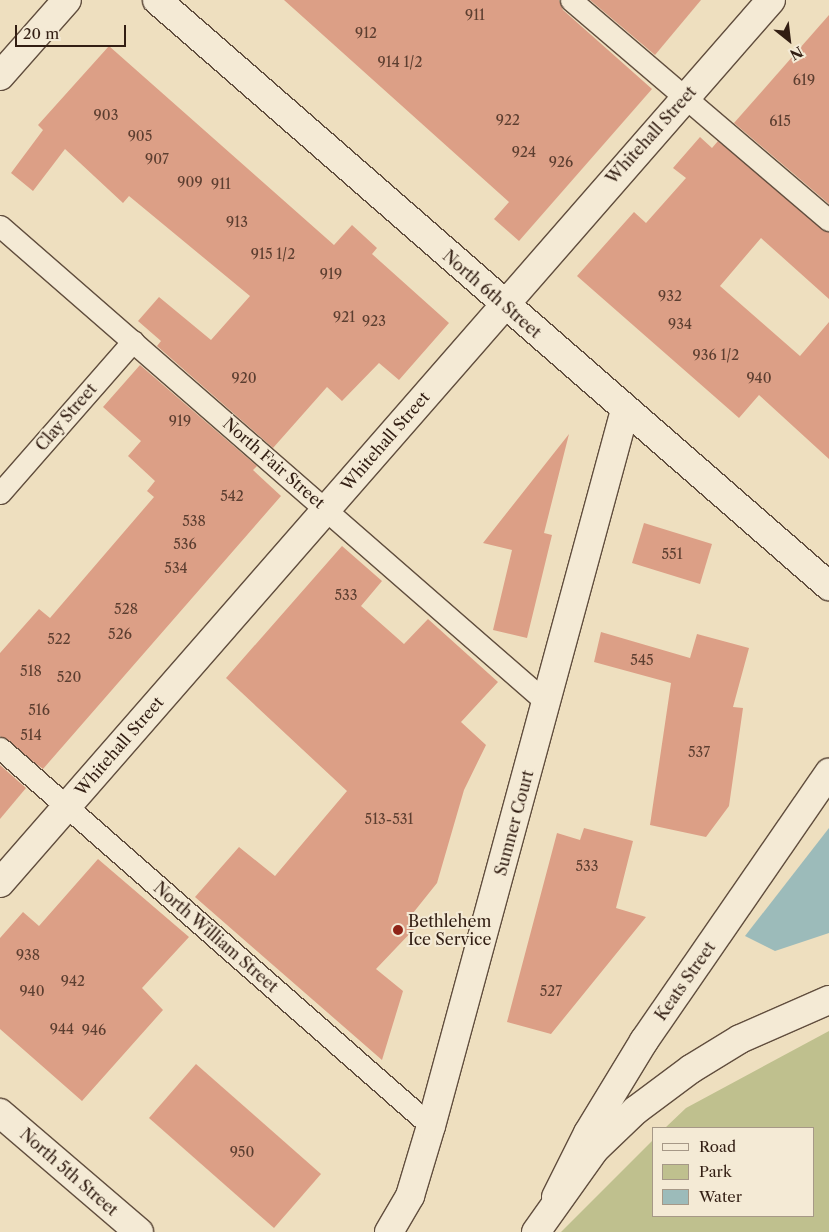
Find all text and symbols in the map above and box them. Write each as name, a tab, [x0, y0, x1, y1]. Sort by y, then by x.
house number: 911	[465, 7, 485, 23]
scale bar	[18, 15, 129, 47]
north arrow	[764, 15, 814, 65]
text: 20 m	[23, 24, 59, 43]
house number: 912	[355, 25, 377, 41]
text: N	[787, 42, 806, 64]
house number: 914 1/2	[378, 54, 422, 70]
house number: 619	[793, 72, 815, 88]
street label: Whitehall Street	[602, 82, 700, 188]
house number: 903	[94, 107, 118, 123]
house number: 922	[496, 112, 520, 128]
house number: 615	[769, 113, 791, 129]
house number: 905	[128, 128, 152, 144]
house number: 924	[512, 144, 536, 160]
house number: 907	[145, 151, 169, 167]
house number: 926	[549, 154, 573, 170]
house number: 909	[177, 174, 203, 190]
house number: 911	[211, 176, 231, 192]
house number: 913	[226, 214, 248, 230]
house number: 915 1/2	[251, 246, 295, 262]
street label: North 6th Street	[439, 246, 545, 342]
house number: 919	[320, 266, 342, 282]
house number: 932	[658, 288, 682, 304]
house number: 921	[333, 309, 355, 325]
house number: 923	[362, 313, 386, 329]
house number: 934	[668, 316, 692, 332]
house number: 936 1/2	[693, 347, 739, 363]
house number: 920	[231, 370, 257, 386]
house number: 940	[746, 370, 772, 386]
street label: Clay Street	[31, 379, 101, 455]
street label: Whitehall Street	[337, 388, 433, 494]
house number: 919	[169, 413, 191, 429]
street label: North Fair Street	[219, 414, 329, 512]
house number: 542	[220, 488, 244, 504]
house number: 538	[182, 513, 206, 529]
house number: 536	[173, 536, 197, 552]
house number: 551	[661, 546, 683, 562]
house number: 534	[164, 560, 188, 576]
house number: 533	[334, 587, 358, 603]
house number: 528	[114, 601, 138, 617]
house number: 526	[108, 626, 132, 642]
house number: 522	[47, 631, 71, 647]
house number: 545	[630, 652, 654, 668]
house number: 518	[20, 663, 42, 679]
house number: 520	[57, 669, 81, 685]
street label: Whitehall Street	[71, 693, 167, 799]
house number: 516	[28, 702, 50, 718]
house number: 514	[20, 727, 42, 743]
house number: 537	[688, 744, 710, 760]
street label: Sumner Court	[491, 768, 537, 878]
house number: 513-531	[365, 811, 413, 827]
house number: 533	[575, 858, 599, 874]
street label: North William Street	[150, 878, 282, 996]
place label: Bethlehem Ice Service	[408, 911, 491, 949]
marker: Bethlehem Ice Service	[392, 924, 404, 936]
street label: Keats Street	[651, 938, 719, 1024]
house number: 938	[16, 947, 40, 963]
house number: 942	[61, 973, 85, 989]
house number: 940	[19, 983, 45, 999]
house number: 527	[540, 983, 562, 999]
house number: 944	[50, 1021, 74, 1037]
house number: 946	[82, 1022, 106, 1038]
street label: North 5th Street	[16, 1124, 122, 1220]
legend	[652, 1127, 814, 1217]
text: Road	[699, 1137, 736, 1156]
house number: 950	[230, 1144, 254, 1160]
text: Park	[699, 1162, 732, 1181]
text: Water	[699, 1187, 742, 1206]

